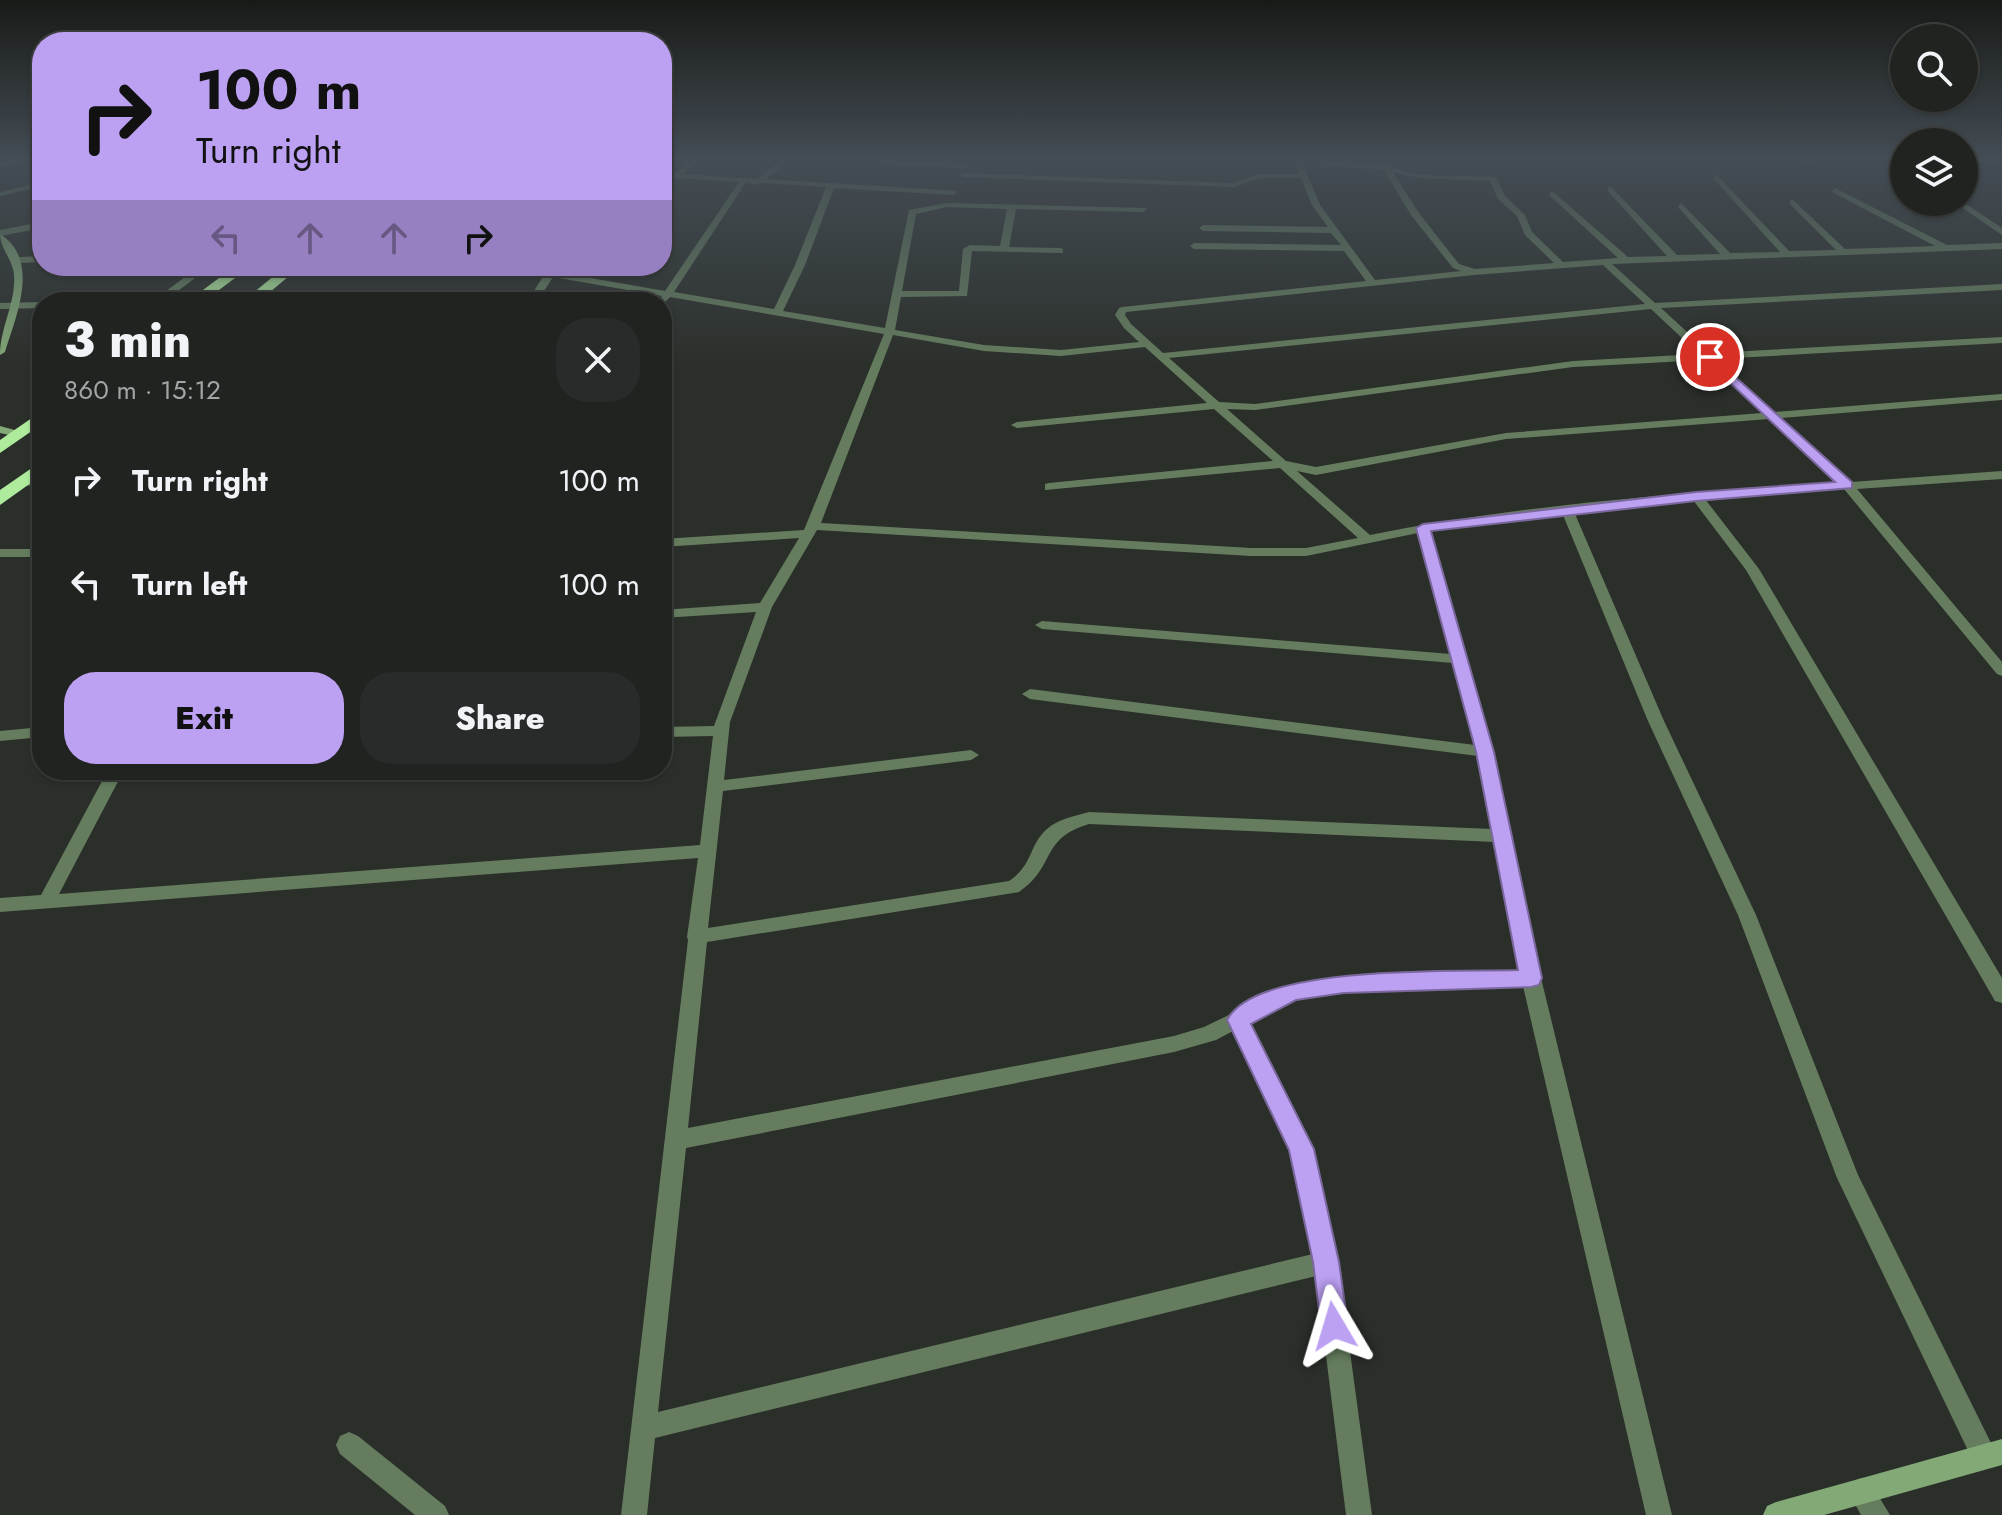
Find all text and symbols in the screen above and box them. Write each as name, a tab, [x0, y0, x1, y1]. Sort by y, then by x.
map controls	[1890, 24, 1978, 216]
button: search	[1890, 24, 1978, 112]
text: 100 m	[196, 49, 361, 130]
icon: right	[64, 64, 168, 168]
text: Turn right	[196, 124, 341, 176]
button: layers	[1890, 128, 1978, 216]
icon: left	[204, 216, 248, 260]
icon: ahead	[288, 216, 332, 260]
icon: ahead	[372, 216, 416, 260]
icon: right	[456, 216, 500, 260]
text: 3 min	[64, 306, 191, 375]
button: close	[556, 318, 640, 402]
pin	[1676, 323, 1744, 391]
icon: arrive	[1688, 335, 1732, 379]
text: 860 m · 15:12	[64, 371, 221, 409]
icon: right	[64, 458, 108, 502]
text: Turn right	[132, 459, 268, 502]
text: 100 m	[558, 459, 640, 502]
icon: left	[64, 562, 108, 606]
text: Turn left	[132, 563, 247, 606]
text: 100 m	[558, 563, 640, 606]
button: Exit	[64, 672, 344, 764]
button: Share	[360, 672, 640, 764]
position arrow	[1292, 1284, 1376, 1368]

